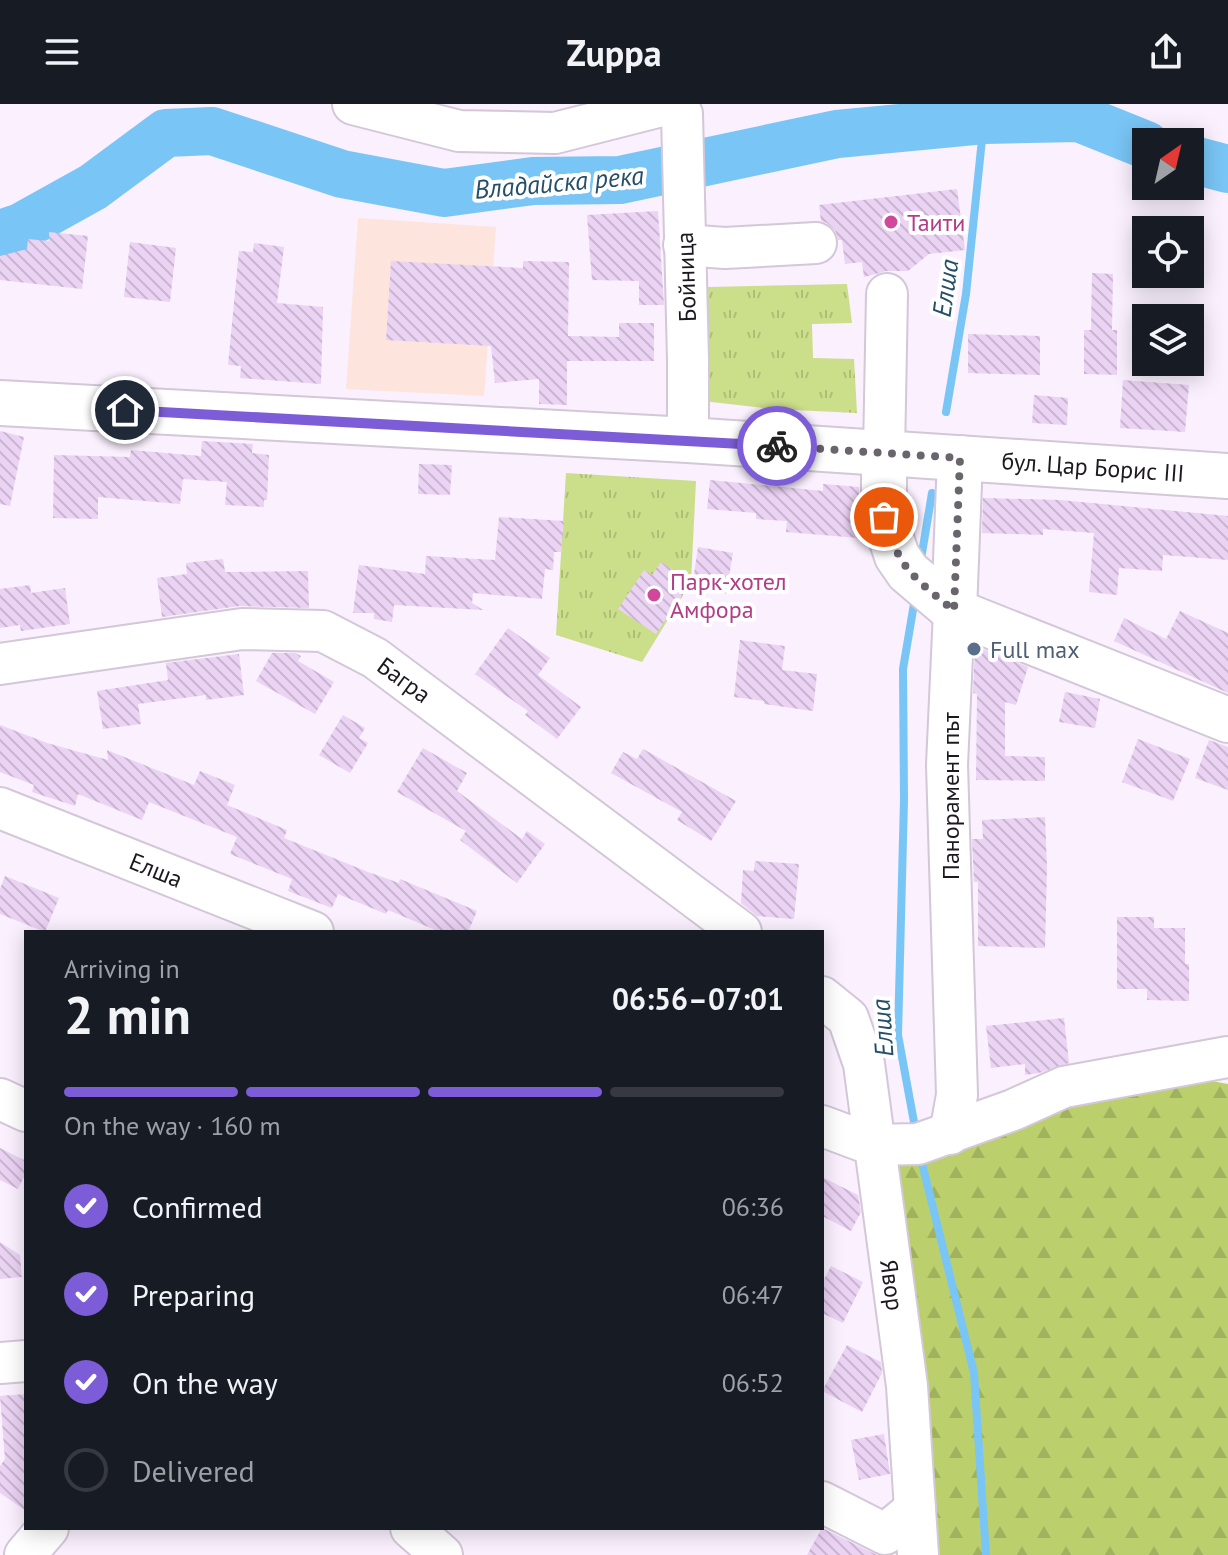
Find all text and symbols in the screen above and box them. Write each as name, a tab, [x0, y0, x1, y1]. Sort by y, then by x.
text: Zuppa	[566, 29, 662, 76]
icon: menu	[40, 30, 84, 74]
icon: share	[1144, 30, 1188, 74]
north arrow	[1132, 128, 1204, 200]
map controls	[1132, 128, 1204, 376]
water label: Владайска река	[473, 158, 645, 206]
place label: Таити	[907, 207, 965, 238]
marker: Таити	[882, 213, 900, 231]
button: locate	[1132, 216, 1204, 288]
street label: Бойница	[669, 231, 703, 323]
water label: Елша	[925, 257, 965, 319]
button: layers	[1132, 304, 1204, 376]
pin	[91, 376, 159, 444]
icon: home	[103, 388, 147, 432]
courier	[737, 406, 817, 486]
icon: bike	[755, 424, 799, 468]
street label: бул. Цар Борис III	[1000, 445, 1186, 489]
pin	[850, 483, 918, 551]
icon: bag	[862, 495, 906, 539]
place label: Парк-хотел Амфора	[670, 566, 786, 625]
marker: Парк-хотел Амфора	[645, 586, 663, 604]
place label: Full max	[990, 634, 1080, 665]
marker: Full max	[965, 640, 983, 658]
street label: Багра	[371, 650, 437, 710]
street label: Панорамент път	[935, 712, 966, 880]
street label: Елша	[125, 845, 187, 895]
text: Arriving in	[64, 952, 180, 985]
text: 06:56–07:01	[612, 979, 784, 1018]
text: 2 min	[64, 981, 191, 1048]
water label: Елша	[863, 998, 900, 1058]
text: On the way · 160 m	[64, 1109, 281, 1142]
icon: check	[64, 1184, 108, 1228]
text: Confirmed	[132, 1187, 263, 1226]
text: 06:36	[722, 1190, 784, 1223]
street label: Явор	[873, 1257, 911, 1313]
icon: check	[64, 1272, 108, 1316]
text: Preparing	[132, 1275, 255, 1314]
text: 06:47	[722, 1278, 784, 1311]
icon: check	[64, 1360, 108, 1404]
text: On the way	[132, 1363, 278, 1402]
text: 06:52	[722, 1366, 784, 1399]
text: Delivered	[132, 1451, 255, 1490]

